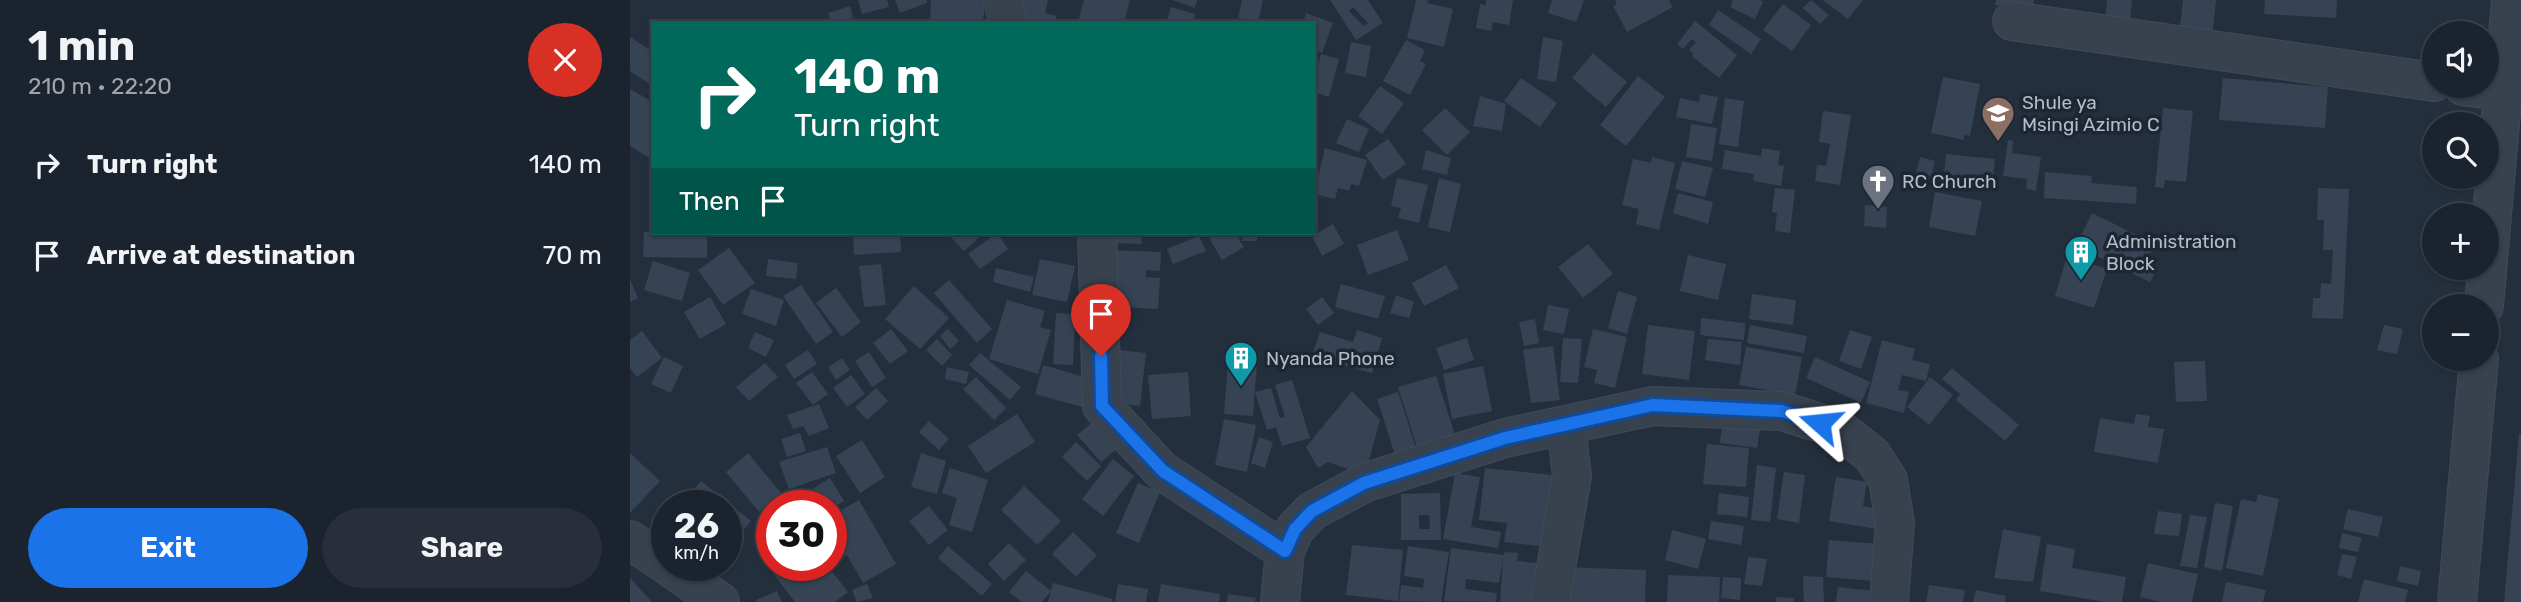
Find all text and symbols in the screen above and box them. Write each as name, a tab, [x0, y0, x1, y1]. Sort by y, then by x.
text: 1 min	[28, 21, 135, 71]
map controls	[2422, 21, 2499, 371]
button: sound	[2422, 21, 2499, 98]
button: close	[528, 23, 602, 97]
text: 140 m	[794, 47, 940, 105]
icon: right	[679, 49, 770, 140]
text: 210 m · 22:20	[28, 72, 172, 100]
place label: Shule ya Msingi Azimio C	[2022, 91, 2160, 136]
school or university icon: Shule ya Msingi Azimio C	[1979, 94, 2017, 143]
text: Turn right	[794, 106, 939, 144]
button: search	[2422, 112, 2499, 189]
icon: right	[28, 146, 66, 184]
text: Turn right	[87, 149, 217, 180]
text: 140 m	[529, 149, 602, 180]
church icon: RC Church	[1859, 162, 1897, 211]
place label: RC Church	[1902, 170, 1997, 193]
icon: arrive	[754, 182, 792, 220]
text: Then	[679, 186, 740, 217]
button: +	[2422, 203, 2499, 280]
place label: Administration Block	[2106, 230, 2237, 275]
building icon: Administration Block	[2062, 233, 2100, 282]
icon: arrive	[28, 237, 66, 275]
text: Arrive at destination	[87, 240, 355, 271]
text: 70 m	[543, 240, 602, 271]
pin	[1071, 284, 1131, 356]
button: −	[2422, 294, 2499, 371]
icon: arrive	[1082, 295, 1120, 333]
building icon: Nyanda Phone	[1222, 339, 1260, 388]
place label: Nyanda Phone	[1266, 347, 1395, 370]
position arrow	[1783, 386, 1857, 460]
speed limit sign: 30	[756, 490, 847, 581]
text: 26	[674, 505, 719, 547]
button: Exit	[28, 508, 308, 588]
button: Share	[322, 508, 602, 588]
text: km/h	[674, 542, 719, 564]

